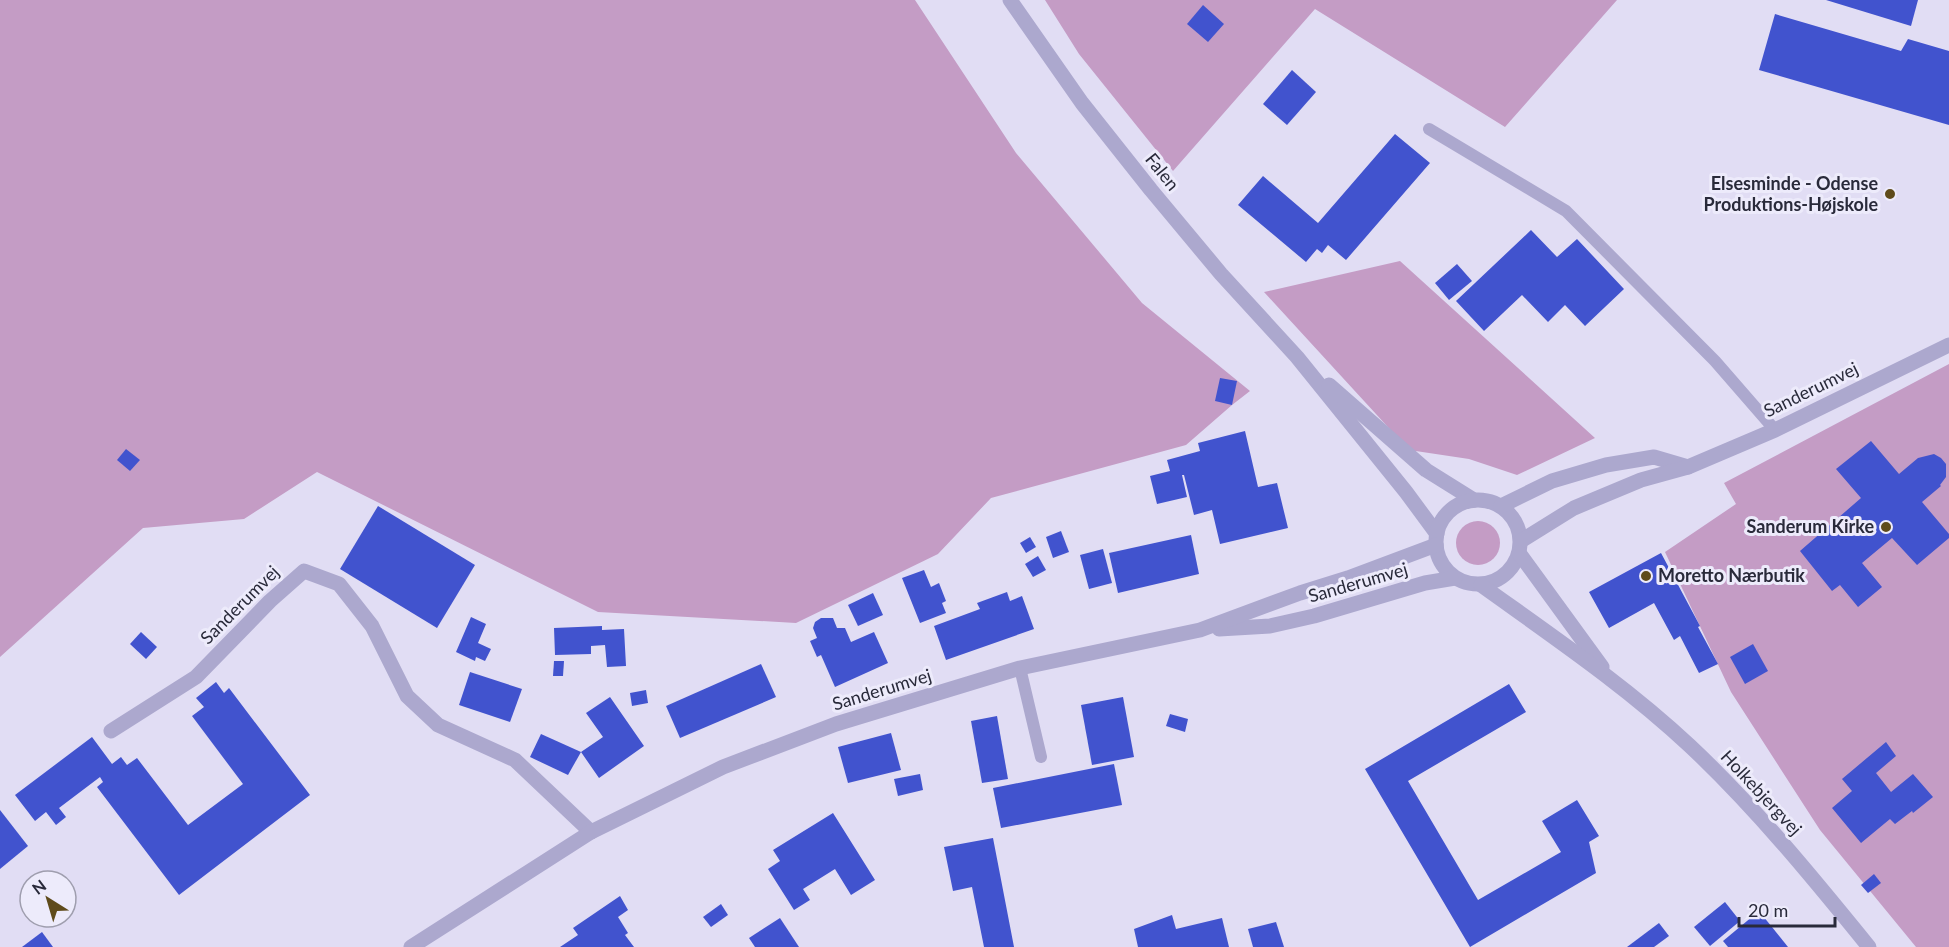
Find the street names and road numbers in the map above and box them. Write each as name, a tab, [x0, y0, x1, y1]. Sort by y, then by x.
street label: Falen	[1141, 148, 1184, 194]
street label: Sanderumvej	[1760, 357, 1861, 421]
street label: Sanderumvej	[1306, 557, 1410, 607]
street label: Sanderumvej	[195, 560, 283, 648]
street label: Sanderumvej	[830, 664, 934, 715]
street label: Holkebjergvej	[1717, 745, 1807, 840]

